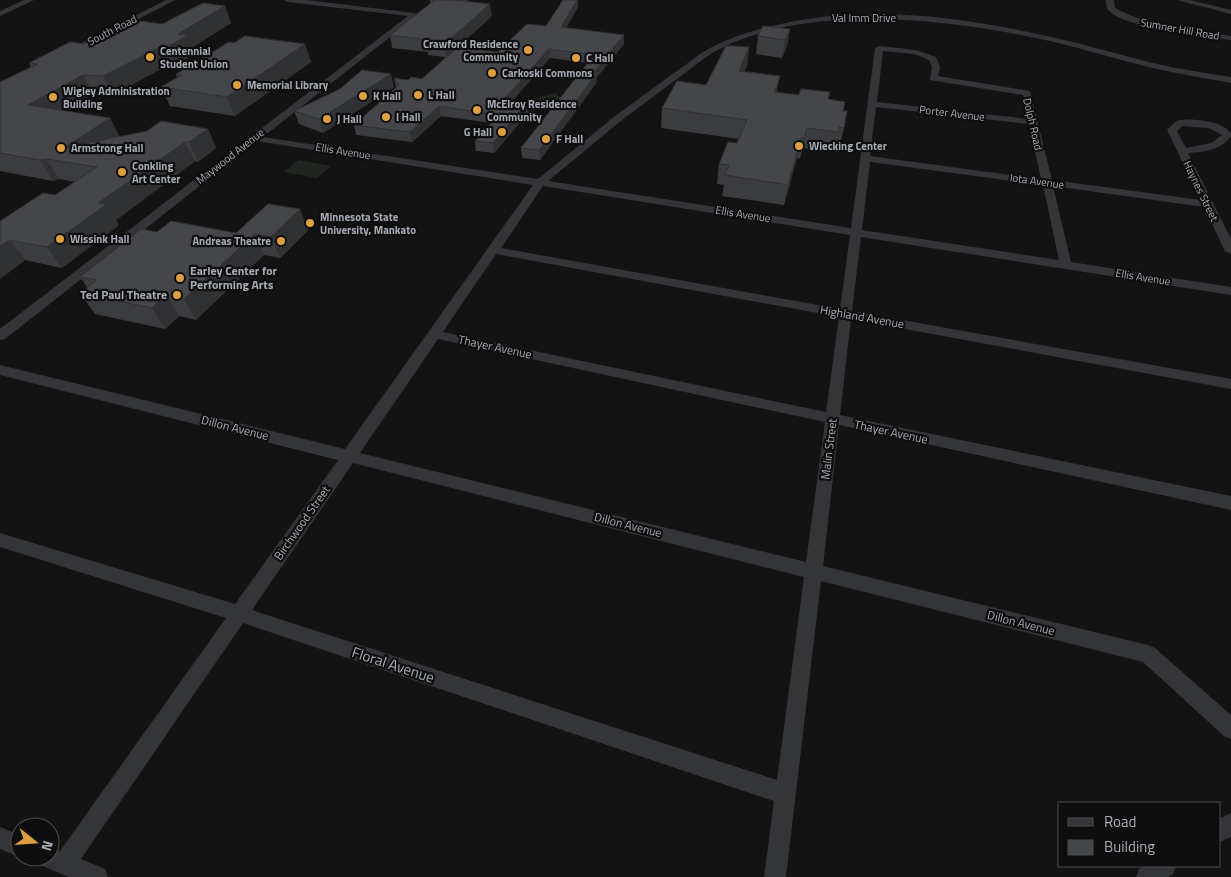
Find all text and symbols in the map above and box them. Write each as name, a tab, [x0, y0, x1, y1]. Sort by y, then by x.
street label: Val Imm Drive	[832, 10, 897, 26]
street label: South Road	[84, 11, 140, 49]
street label: Sumner Hill Road	[1139, 14, 1221, 44]
place label: Crawford Residence Community	[423, 36, 518, 65]
place label: Centennial Student Union	[160, 43, 228, 72]
marker: Crawford Residence Community	[522, 44, 534, 56]
place label: C Hall	[586, 50, 613, 66]
marker: Centennial Student Union	[144, 51, 156, 63]
marker: C Hall	[570, 52, 582, 64]
place label: Carkoski Commons	[502, 65, 593, 81]
marker: Carkoski Commons	[486, 67, 498, 79]
place label: Memorial Library	[247, 77, 329, 93]
marker: Memorial Library	[231, 79, 243, 91]
place label: Wigley Administration Building	[63, 83, 170, 112]
place label: L Hall	[428, 87, 455, 103]
place label: K Hall	[373, 88, 401, 104]
marker: L Hall	[412, 89, 424, 101]
marker: K Hall	[357, 90, 369, 102]
marker: Wigley Administration Building	[47, 91, 59, 103]
place label: McElroy Residence Community	[487, 96, 577, 125]
street label: Dolph Road	[1019, 96, 1047, 152]
street label: Porter Avenue	[918, 101, 986, 125]
marker: McElroy Residence Community	[471, 104, 483, 116]
place label: I Hall	[396, 109, 421, 125]
place label: J Hall	[337, 111, 362, 127]
marker: I Hall	[380, 111, 392, 123]
marker: J Hall	[321, 113, 333, 125]
street label: Maywood Avenue	[193, 124, 268, 188]
place label: G Hall	[464, 124, 492, 140]
marker: G Hall	[496, 126, 508, 138]
place label: F Hall	[556, 131, 583, 147]
marker: F Hall	[540, 133, 552, 145]
place label: Wiecking Center	[809, 138, 887, 154]
street label: Ellis Avenue	[314, 139, 372, 163]
place label: Armstrong Hall	[71, 140, 143, 156]
marker: Wiecking Center	[793, 140, 805, 152]
marker: Armstrong Hall	[55, 142, 67, 154]
place label: Conkling Art Center	[132, 158, 180, 187]
street label: Haynes Street	[1179, 158, 1223, 224]
marker: Conkling Art Center	[116, 166, 128, 178]
street label: Iota Avenue	[1009, 169, 1066, 193]
street label: Ellis Avenue	[714, 202, 772, 226]
place label: Minnesota State University, Mankato	[320, 209, 416, 238]
marker: Minnesota State University, Mankato	[304, 217, 316, 229]
place label: Wissink Hall	[70, 231, 129, 247]
marker: Wissink Hall	[54, 233, 66, 245]
place label: Andreas Theatre	[193, 233, 271, 249]
marker: Andreas Theatre	[275, 235, 287, 247]
place label: Earley Center for Performing Arts	[190, 261, 278, 294]
street label: Ellis Avenue	[1114, 265, 1172, 289]
marker: Earley Center for Performing Arts	[174, 272, 186, 284]
place label: Ted Paul Theatre	[80, 285, 167, 304]
marker: Ted Paul Theatre	[171, 289, 183, 301]
street label: Highland Avenue	[819, 300, 906, 333]
street label: Thayer Avenue	[457, 329, 534, 364]
street label: Dillon Avenue	[199, 410, 271, 445]
street label: Thayer Avenue	[853, 414, 930, 449]
street label: Malin Street	[815, 416, 842, 481]
street label: Birchwood Street	[269, 481, 335, 564]
street label: Dillon Avenue	[592, 507, 664, 542]
street label: Dillon Avenue	[985, 605, 1057, 640]
street label: Floral Avenue	[349, 640, 437, 689]
legend	[1058, 802, 1221, 867]
text: Road	[1104, 810, 1136, 833]
north arrow	[10, 817, 60, 867]
text: Building	[1104, 835, 1155, 858]
text: N	[36, 838, 59, 854]

